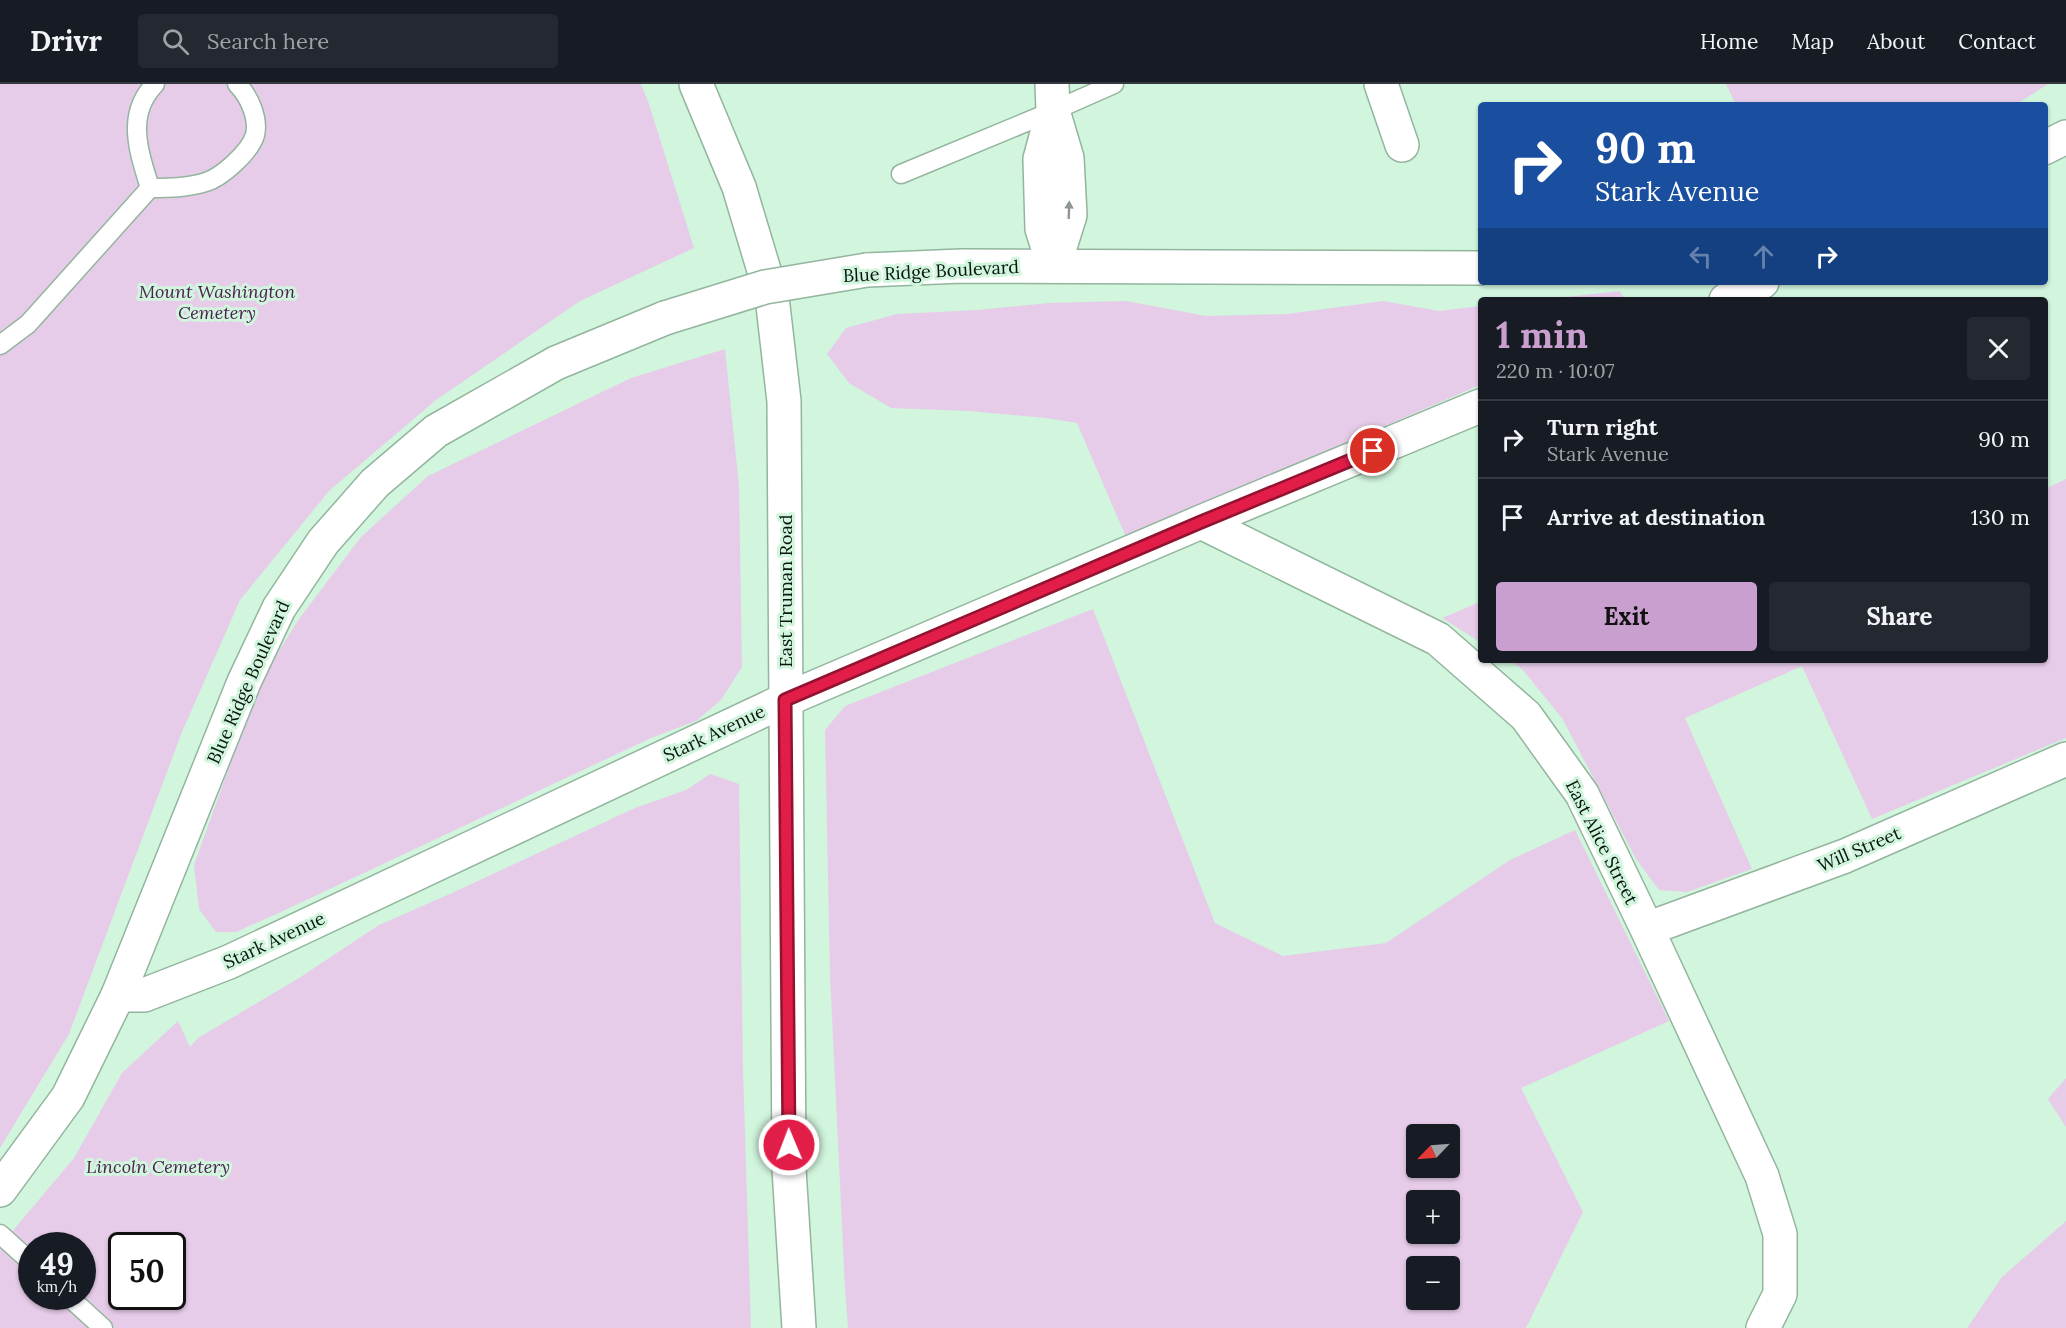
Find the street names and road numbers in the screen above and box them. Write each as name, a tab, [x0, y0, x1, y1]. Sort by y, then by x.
street label: Blue Ridge Boulevard	[842, 255, 1020, 287]
street label: East Truman Road	[774, 514, 797, 668]
street label: Blue Ridge Boulevard	[202, 597, 294, 767]
street label: Stark Avenue	[659, 699, 769, 767]
street label: East Alice Street	[1561, 776, 1643, 908]
street label: Will Street	[1814, 821, 1904, 877]
street label: Stark Avenue	[219, 906, 329, 974]

